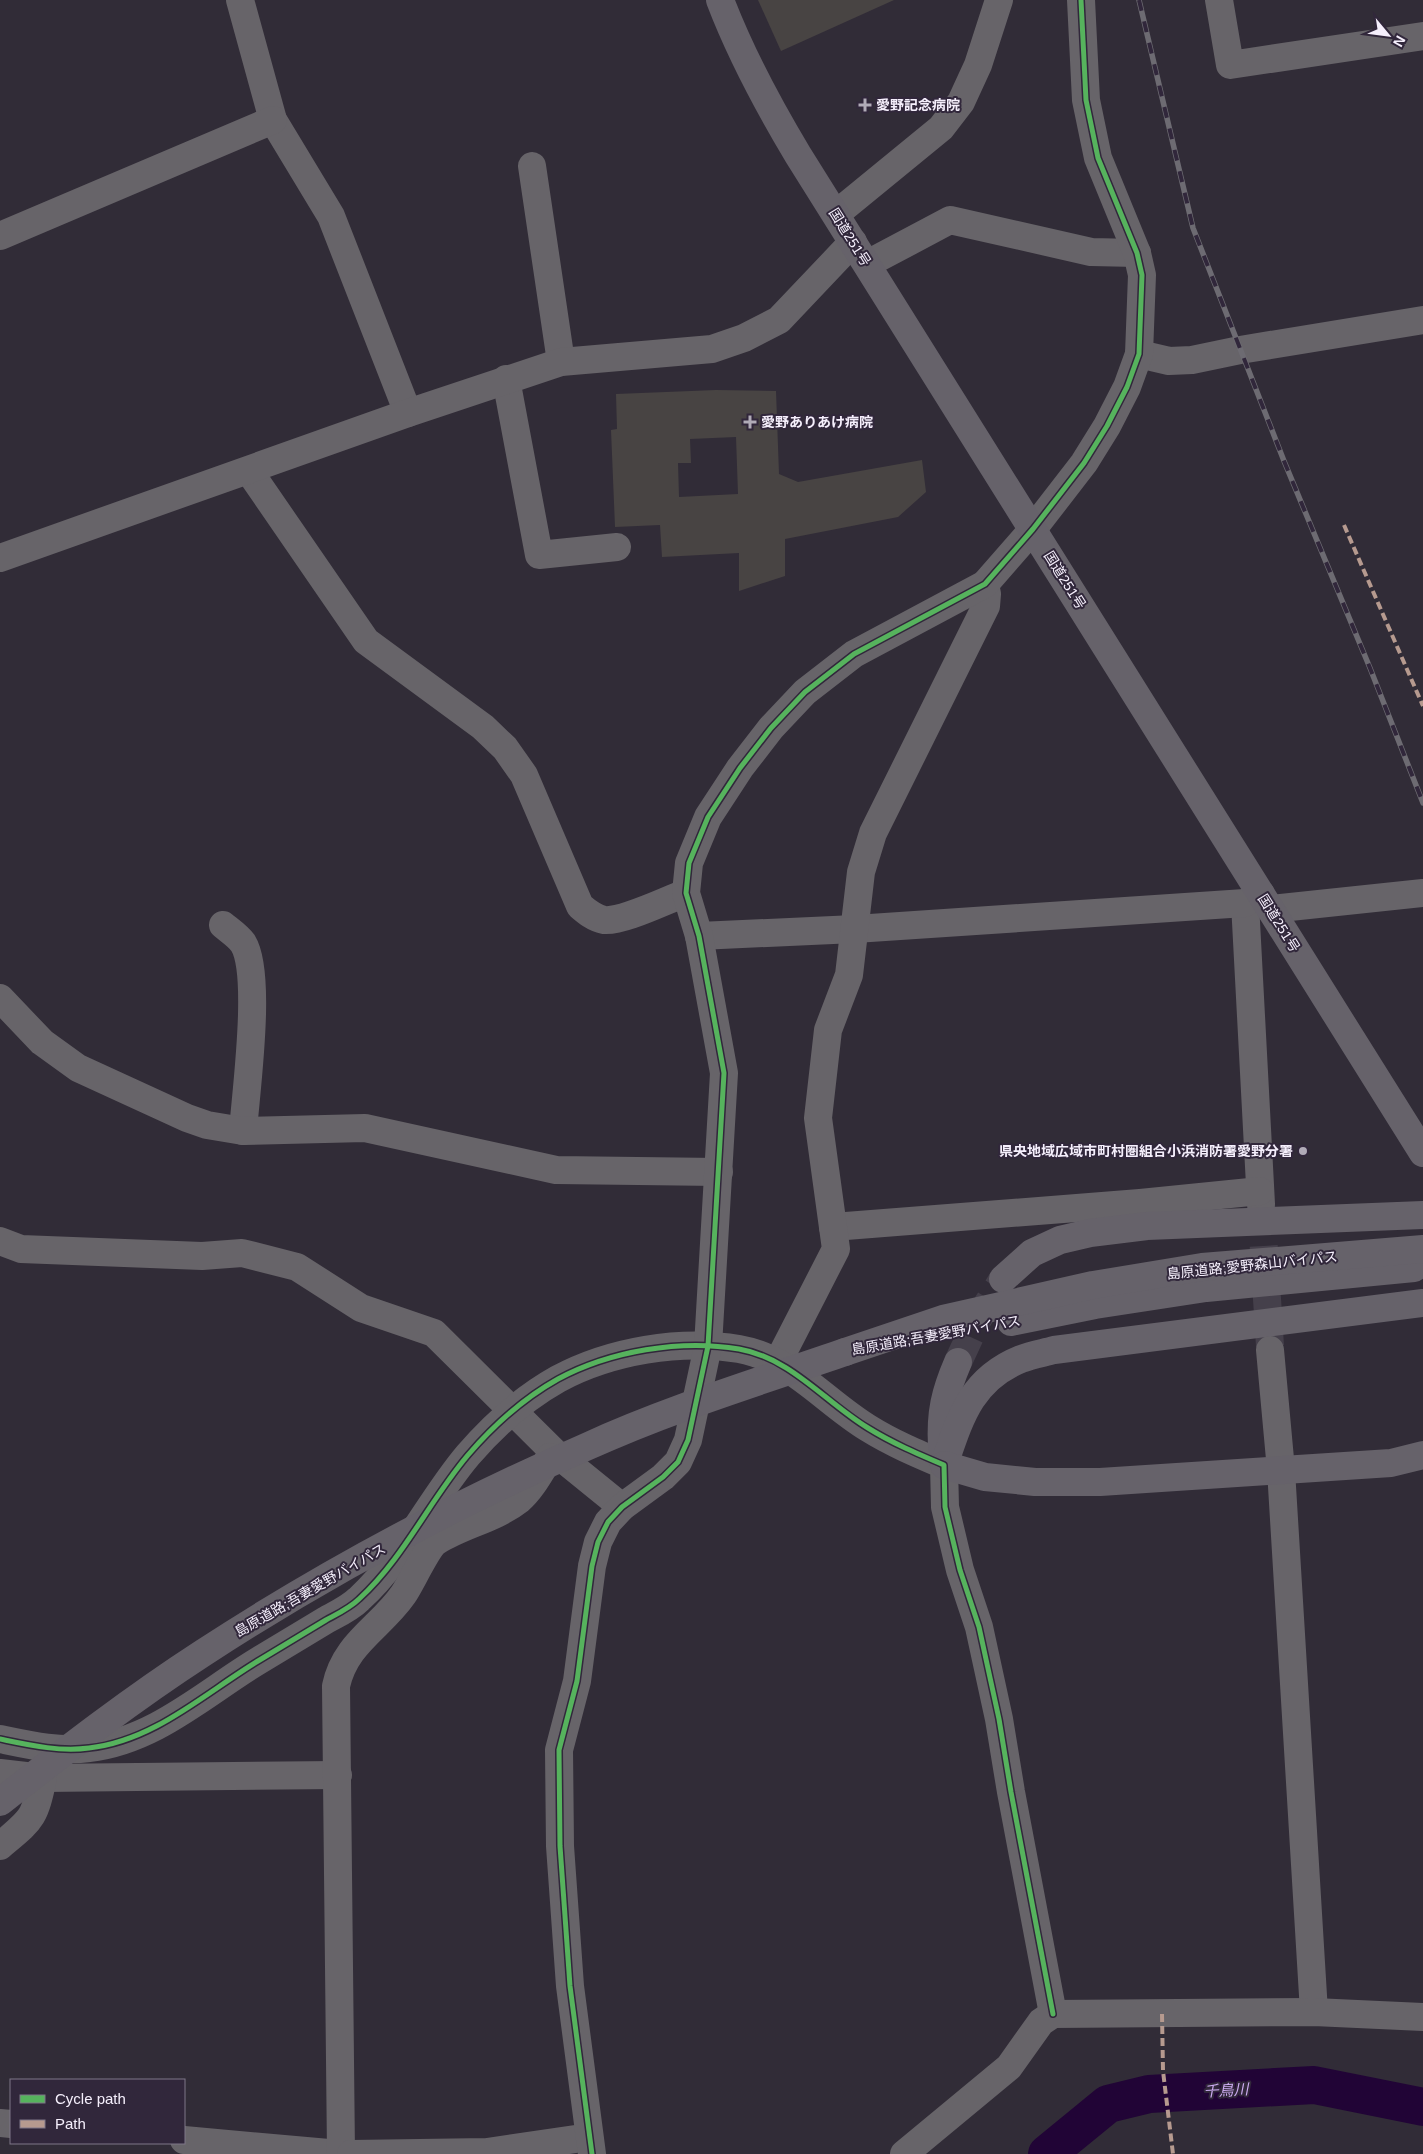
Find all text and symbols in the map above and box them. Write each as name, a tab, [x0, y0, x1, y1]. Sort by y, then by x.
north arrow	[1363, 10, 1413, 60]
text: N	[1390, 33, 1409, 50]
place label: 愛野記念病院	[876, 97, 960, 113]
marker: 愛野記念病院	[858, 98, 872, 112]
street label: 国道251号	[826, 205, 874, 269]
place label: 愛野ありあけ病院	[761, 414, 873, 430]
marker: 愛野ありあけ病院	[743, 415, 757, 429]
street label: 国道251号	[1041, 548, 1089, 612]
street label: 国道251号	[1255, 891, 1303, 955]
place label: 県央地域広域市町村圏組合小浜消防署愛野分署	[999, 1143, 1293, 1159]
marker: 県央地域広域市町村圏組合小浜消防署愛野分署	[1297, 1145, 1309, 1157]
street label: 島原道路;愛野森山バイパス	[1166, 1248, 1338, 1282]
street label: 島原道路;吾妻愛野バイパス	[850, 1312, 1022, 1358]
street label: 島原道路;吾妻愛野バイパス	[232, 1540, 388, 1640]
legend	[10, 2079, 185, 2144]
water label: 千鳥川	[1203, 2080, 1251, 2100]
text: Cycle path	[55, 2090, 126, 2107]
text: Path	[55, 2115, 86, 2132]

